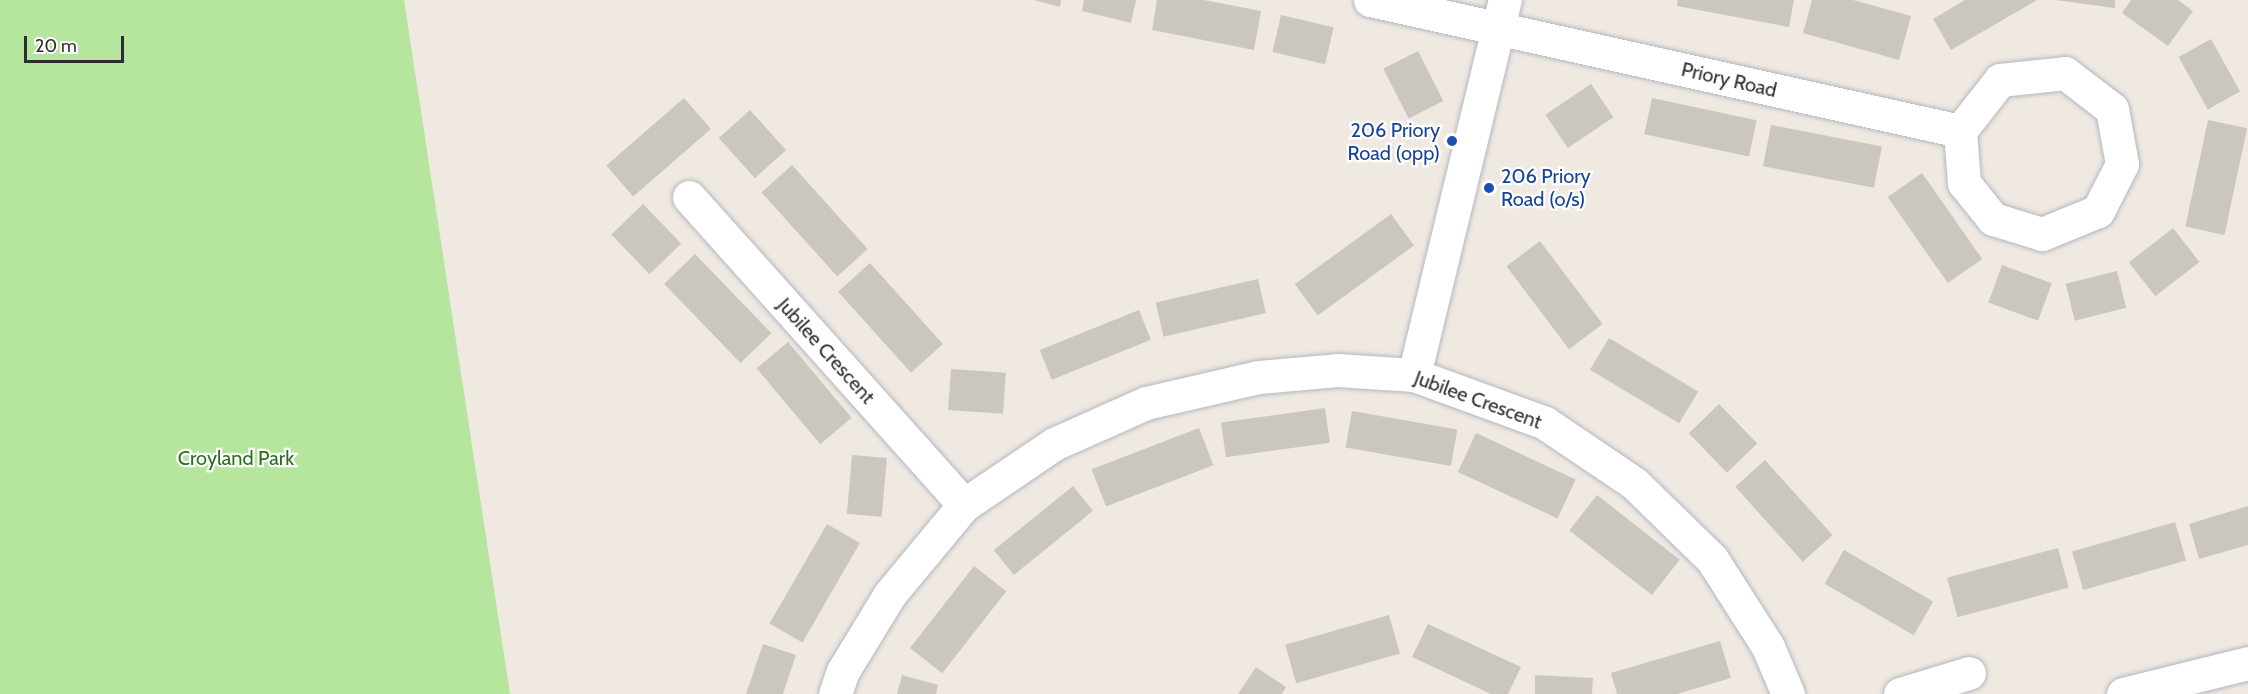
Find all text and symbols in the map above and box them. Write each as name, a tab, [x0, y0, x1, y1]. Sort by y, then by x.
scale bar	[27, 24, 128, 62]
text: 20 m	[35, 35, 77, 57]
street label: Priory Road	[1679, 57, 1779, 103]
place label: 206 Priory Road (opp)	[1348, 118, 1440, 165]
marker: 206 Priory Road (opp)	[1445, 134, 1459, 148]
place label: 206 Priory Road (o/s)	[1501, 164, 1591, 211]
marker: 206 Priory Road (o/s)	[1482, 181, 1496, 195]
street label: Jubilee Crescent	[772, 293, 880, 409]
street label: Jubilee Crescent	[1411, 366, 1545, 434]
park label: Croyland Park	[178, 446, 294, 470]

